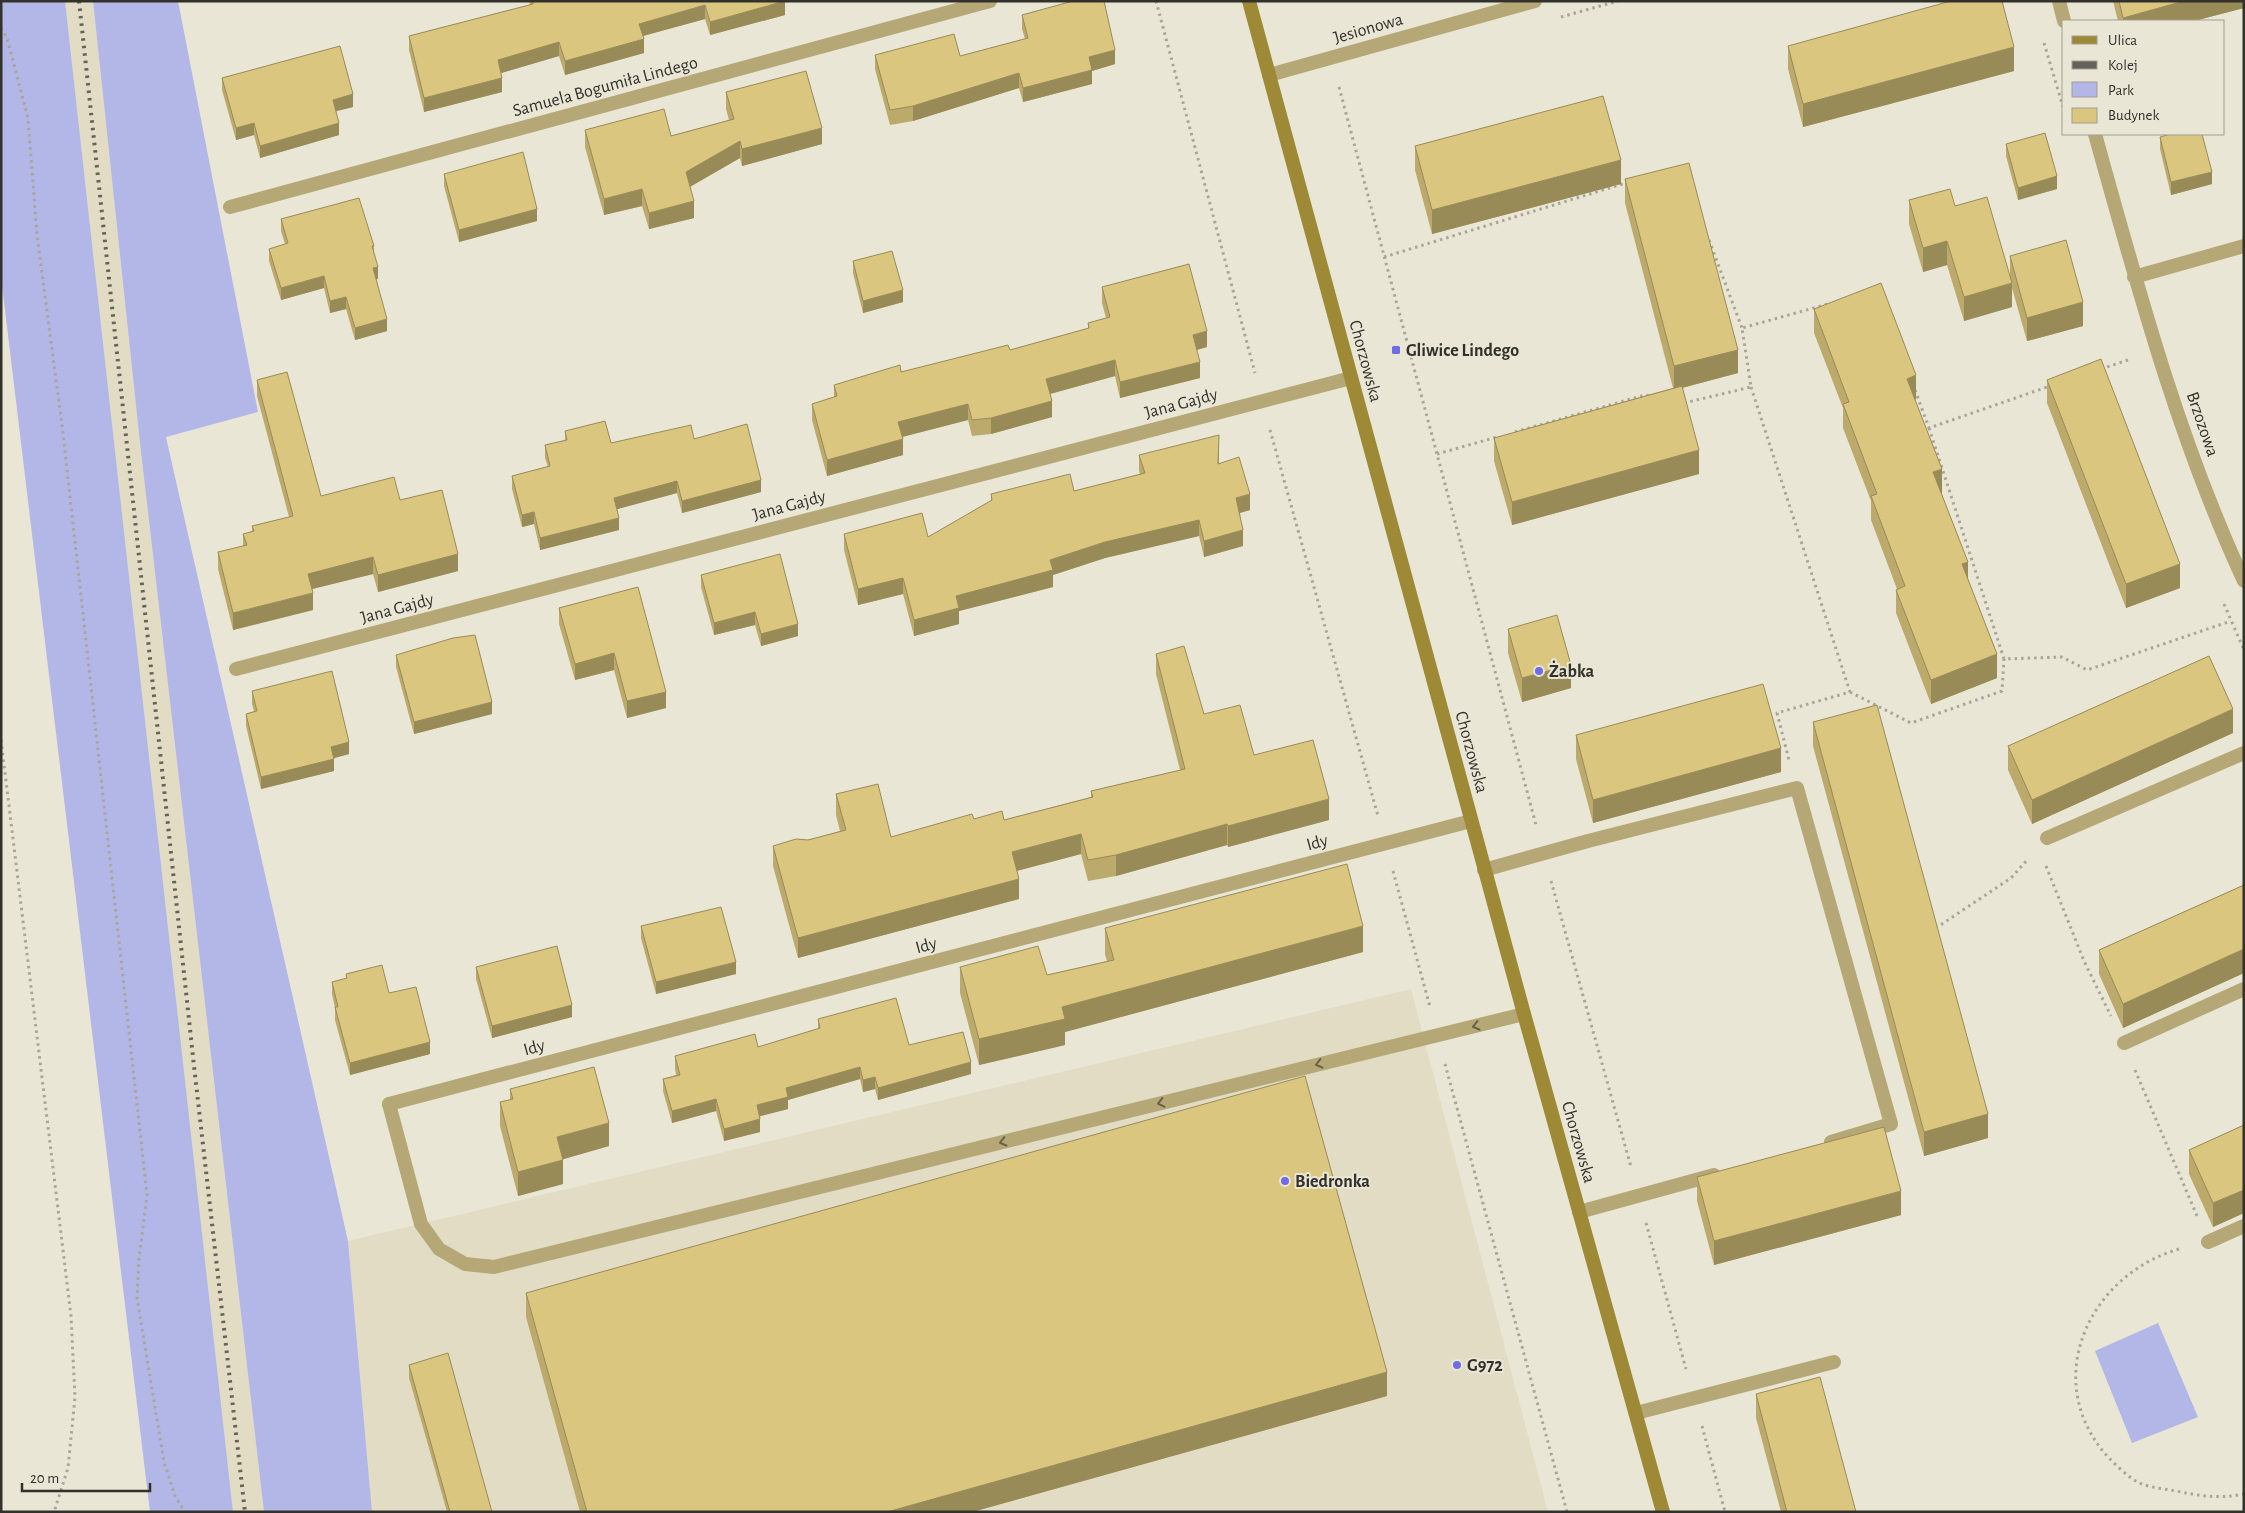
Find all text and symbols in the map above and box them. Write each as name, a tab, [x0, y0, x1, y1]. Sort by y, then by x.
street label: Jesionowa	[1332, 10, 1405, 47]
legend	[2062, 20, 2225, 135]
text: Ulica	[2108, 33, 2137, 48]
street label: Samuela Bogumiła Lindego	[511, 54, 700, 120]
text: Kolej	[2108, 58, 2138, 73]
text: Park	[2108, 83, 2134, 98]
text: Budynek	[2108, 108, 2160, 123]
street label: Chorzowska	[1345, 318, 1385, 404]
place label: Gliwice Lindego	[1406, 342, 1519, 360]
marker: Gliwice Lindego	[1390, 344, 1402, 356]
street label: Jana Gajdy	[1143, 386, 1220, 422]
street label: Brzozowa	[2183, 390, 2221, 459]
street label: Jana Gajdy	[751, 488, 828, 524]
street label: Jana Gajdy	[359, 591, 436, 627]
place label: Żabka	[1549, 660, 1595, 681]
marker: Żabka	[1533, 665, 1545, 677]
street label: Chorzowska	[1451, 709, 1491, 795]
street label: Idy	[1305, 831, 1330, 854]
street label: Idy	[914, 934, 939, 957]
one-way arrow	[1472, 1020, 1481, 1031]
street label: Idy	[522, 1036, 547, 1059]
one-way arrow	[1315, 1059, 1323, 1069]
one-way arrow	[1156, 1097, 1165, 1108]
street label: Chorzowska	[1558, 1099, 1598, 1185]
one-way arrow	[998, 1136, 1007, 1147]
place label: Biedronka	[1295, 1173, 1370, 1191]
marker: Biedronka	[1279, 1175, 1291, 1187]
place label: G972	[1467, 1357, 1503, 1375]
marker: G972	[1451, 1359, 1463, 1371]
scale bar	[22, 1460, 150, 1492]
text: 20 m	[30, 1471, 59, 1486]

